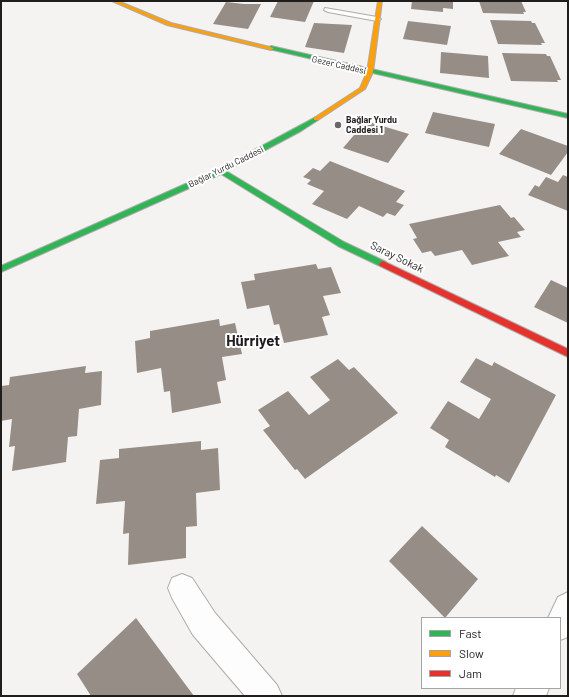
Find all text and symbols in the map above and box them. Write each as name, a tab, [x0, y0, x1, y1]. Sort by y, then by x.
street label: Gezer Caddesi	[311, 54, 367, 76]
place label: Bağlar Yurdu Caddesi 1	[346, 115, 397, 136]
marker: Bağlar Yurdu Caddesi 1	[333, 120, 343, 130]
street label: Bağlar Yurdu Caddesi	[187, 144, 265, 190]
street label: Saray Sokak	[368, 238, 426, 276]
district label: Hürriyet	[226, 332, 280, 350]
legend	[421, 617, 561, 689]
text: Fast	[459, 626, 482, 640]
text: Slow	[459, 646, 484, 660]
text: Jam	[459, 666, 482, 680]

